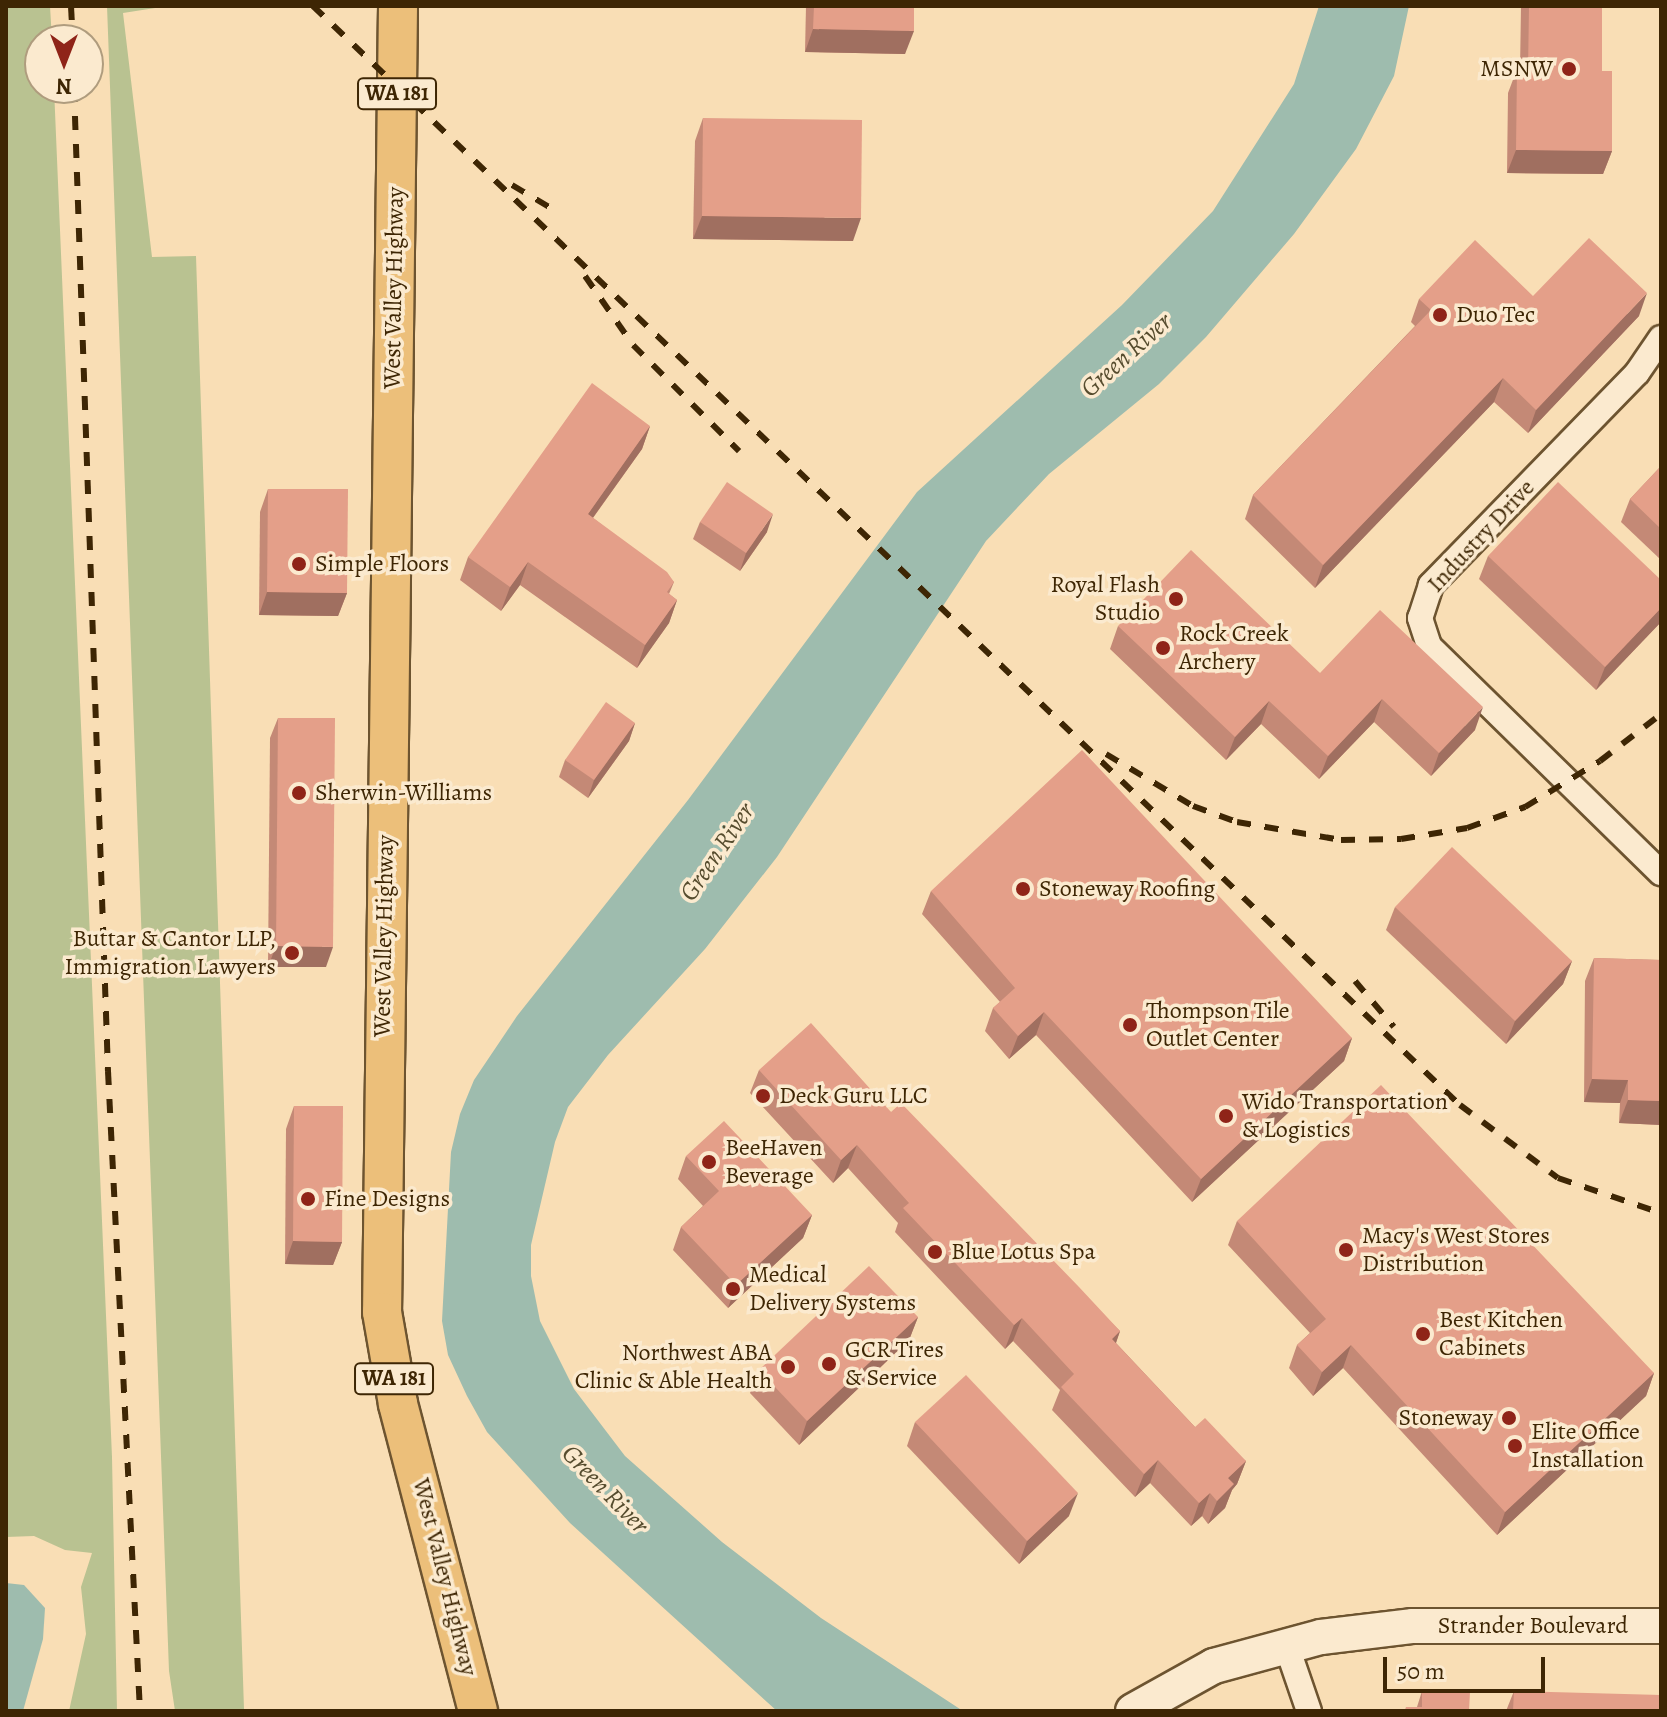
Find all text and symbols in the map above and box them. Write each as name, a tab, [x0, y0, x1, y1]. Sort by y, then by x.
north arrow	[24, 24, 104, 104]
place label: MSNW	[1480, 55, 1553, 83]
marker: MSNW	[1560, 60, 1578, 78]
text: N	[56, 71, 72, 101]
road number: WA 181	[357, 76, 437, 112]
street label: West Valley Highway	[378, 187, 410, 389]
place label: Duo Tec	[1456, 301, 1535, 329]
water label: Green River	[1074, 306, 1178, 404]
marker: Duo Tec	[1431, 306, 1449, 324]
street label: Industry Drive	[1421, 474, 1541, 598]
place label: Simple Floors	[315, 550, 449, 578]
marker: Simple Floors	[290, 555, 308, 573]
place label: Royal Flash Studio	[1051, 571, 1160, 627]
marker: Royal Flash Studio	[1167, 590, 1185, 608]
place label: Rock Creek Archery	[1179, 620, 1289, 676]
marker: Rock Creek Archery	[1154, 639, 1172, 657]
place label: Sherwin-Williams	[315, 779, 492, 807]
marker: Sherwin-Williams	[290, 784, 308, 802]
water label: Green River	[673, 797, 761, 907]
street label: West Valley Highway	[368, 835, 400, 1037]
place label: Stoneway Roofing	[1039, 875, 1215, 903]
marker: Stoneway Roofing	[1014, 880, 1032, 898]
place label: Buttar & Cantor LLP, Immigration Lawyers	[64, 925, 276, 981]
marker: Buttar & Cantor LLP, Immigration Lawyers	[283, 944, 301, 962]
place label: Thompson Tile Outlet Center	[1146, 997, 1290, 1053]
marker: Thompson Tile Outlet Center	[1121, 1016, 1139, 1034]
place label: Deck Guru LLC	[779, 1082, 928, 1110]
marker: Deck Guru LLC	[754, 1087, 772, 1105]
place label: Wido Transportation & Logistics	[1242, 1088, 1448, 1144]
marker: Wido Transportation & Logistics	[1217, 1107, 1235, 1125]
place label: BeeHaven Beverage	[725, 1134, 822, 1190]
marker: BeeHaven Beverage	[700, 1153, 718, 1171]
place label: Fine Designs	[324, 1185, 450, 1213]
marker: Fine Designs	[299, 1190, 317, 1208]
place label: Macy's West Stores Distribution	[1362, 1222, 1550, 1278]
place label: Blue Lotus Spa	[951, 1238, 1096, 1266]
marker: Macy's West Stores Distribution	[1337, 1241, 1355, 1259]
marker: Blue Lotus Spa	[926, 1243, 944, 1261]
place label: Medical Delivery Systems	[749, 1261, 916, 1317]
marker: Medical Delivery Systems	[724, 1280, 742, 1298]
place label: Best Kitchen Cabinets	[1439, 1306, 1563, 1362]
marker: Best Kitchen Cabinets	[1414, 1325, 1432, 1343]
place label: GCR Tires & Service	[845, 1336, 944, 1392]
place label: Northwest ABA Clinic & Able Health	[575, 1339, 772, 1395]
marker: GCR Tires & Service	[820, 1355, 838, 1373]
marker: Northwest ABA Clinic & Able Health	[779, 1358, 797, 1376]
road number: WA 181	[354, 1361, 434, 1397]
place label: Stoneway	[1399, 1404, 1493, 1432]
marker: Stoneway	[1500, 1409, 1518, 1427]
place label: Elite Office Installation	[1531, 1418, 1644, 1474]
marker: Elite Office Installation	[1506, 1437, 1524, 1455]
water label: Green River	[555, 1438, 655, 1540]
street label: West Valley Highway	[407, 1475, 483, 1679]
street label: Strander Boulevard	[1438, 1612, 1628, 1640]
scale bar	[1387, 1641, 1549, 1691]
text: 50 m	[1397, 1655, 1445, 1687]

